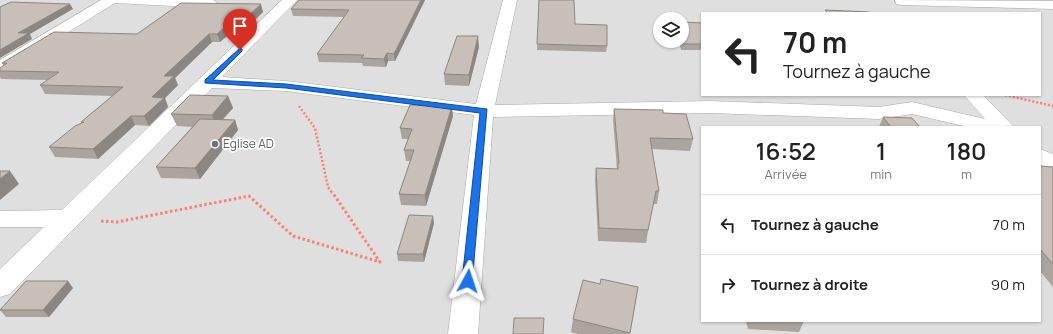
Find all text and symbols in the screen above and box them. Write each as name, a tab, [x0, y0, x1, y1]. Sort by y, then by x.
pin	[223, 9, 257, 50]
map controls	[653, 12, 689, 48]
button: layers	[653, 12, 689, 48]
icon: arrive	[229, 15, 251, 37]
text: 70 m	[783, 23, 847, 61]
icon: left	[717, 28, 769, 80]
text: Tournez à gauche	[783, 59, 931, 83]
text: 16:52	[755, 134, 816, 167]
text: 1	[876, 134, 886, 167]
text: 180	[947, 134, 987, 167]
place label: Eglise AD	[223, 135, 274, 152]
marker: Eglise AD	[210, 139, 220, 149]
text: Arrivée	[764, 165, 807, 183]
text: min	[870, 165, 892, 183]
text: m	[961, 165, 972, 183]
icon: left	[717, 214, 739, 236]
text: Tournez à gauche	[751, 214, 879, 235]
text: 70 m	[993, 214, 1025, 235]
position arrow	[447, 260, 489, 302]
icon: right	[717, 274, 739, 296]
text: Tournez à droite	[751, 274, 868, 295]
text: 90 m	[991, 274, 1025, 295]

